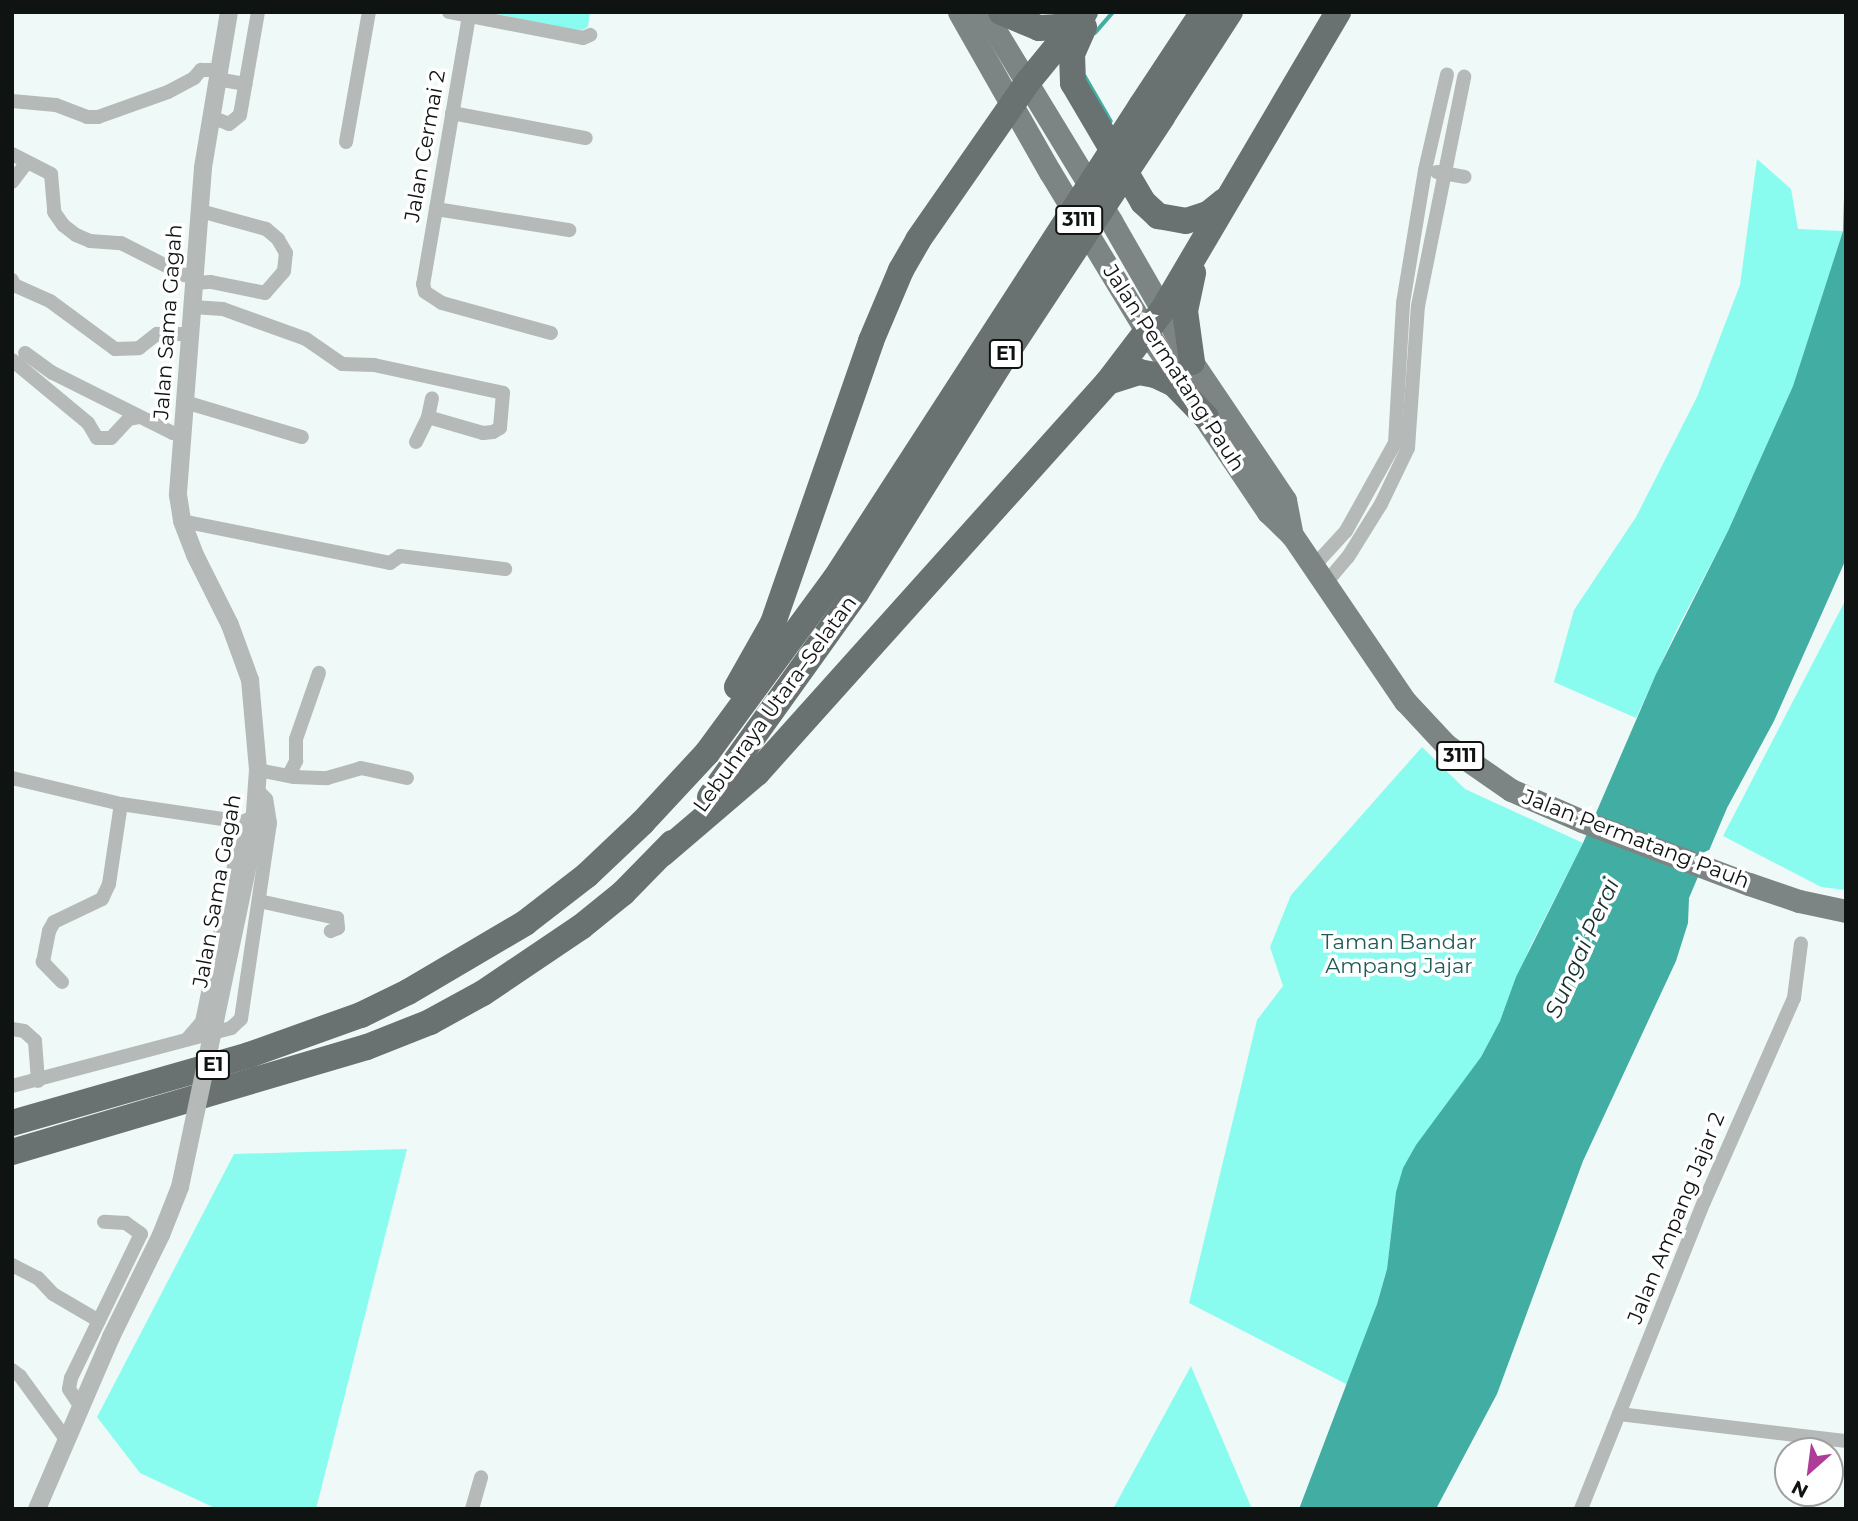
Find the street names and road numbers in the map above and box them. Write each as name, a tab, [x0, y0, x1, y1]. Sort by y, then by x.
street label: Jalan Cermai 2	[399, 68, 451, 224]
road number: 3111	[1054, 204, 1104, 235]
street label: Jalan Sama Gagah	[149, 223, 187, 421]
street label: Jalan Permatang Pauh	[1098, 260, 1250, 476]
road number: E1	[988, 338, 1024, 370]
street label: Lebuhraya Utara–Selatan	[688, 591, 862, 817]
road number: 3111	[1436, 740, 1484, 772]
street label: Jalan Permatang Pauh	[1519, 784, 1753, 894]
street label: Jalan Sama Gagah	[188, 792, 246, 990]
road number: E1	[196, 1050, 230, 1080]
street label: Jalan Ampang Jajar 2	[1622, 1109, 1730, 1327]

